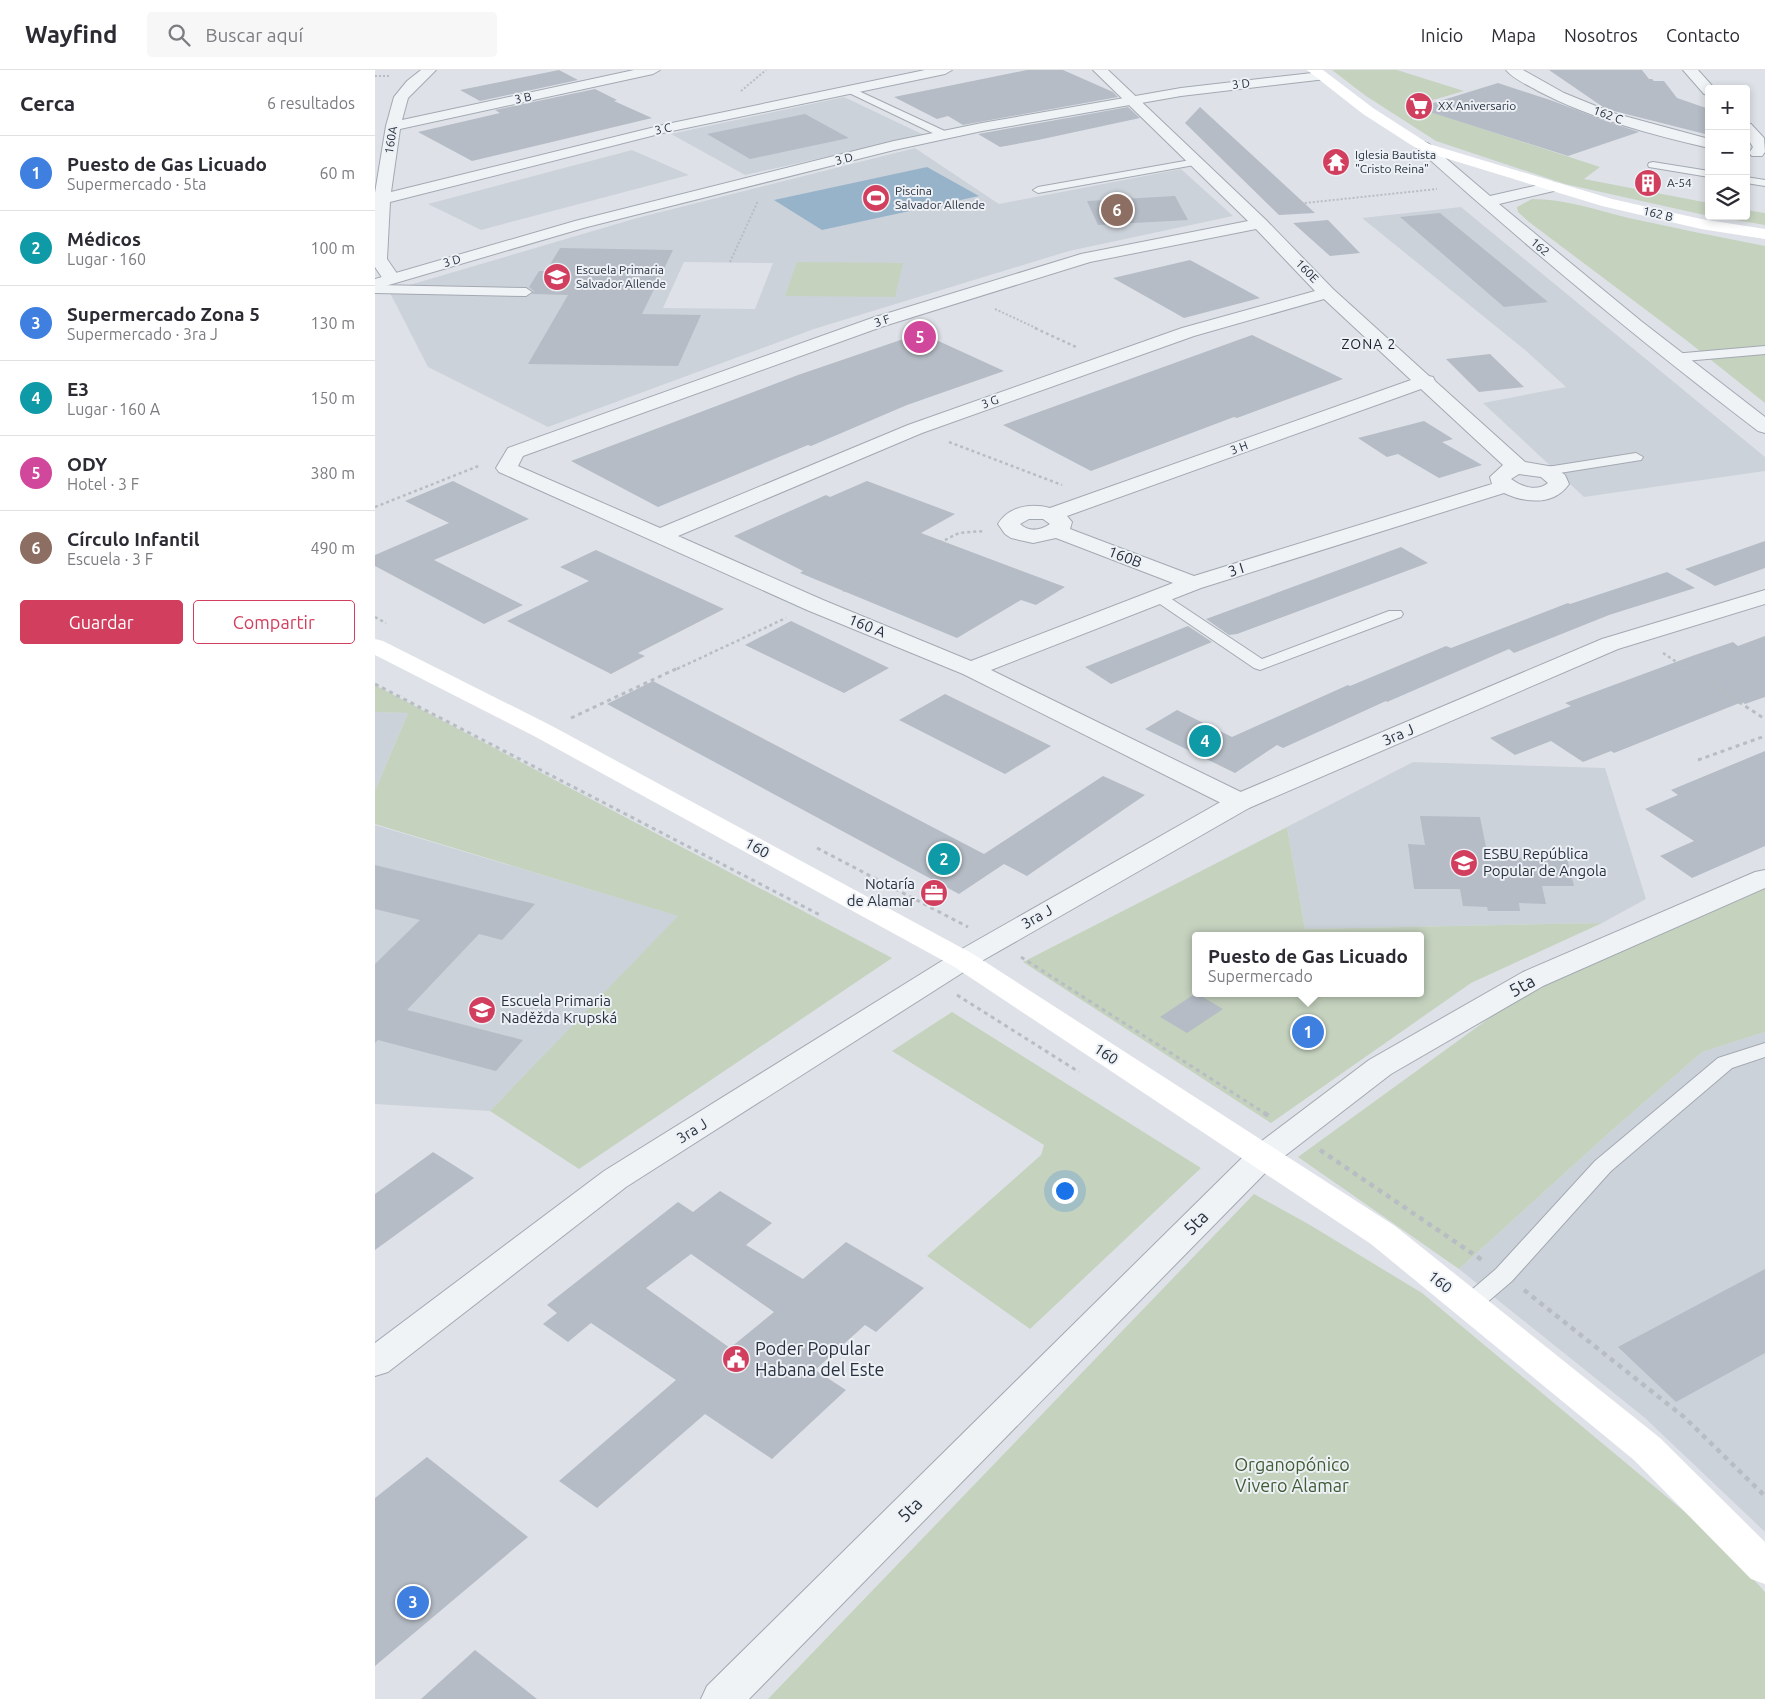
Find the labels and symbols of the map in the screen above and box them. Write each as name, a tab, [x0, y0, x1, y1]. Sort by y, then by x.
street label: 3 D	[1231, 76, 1251, 91]
street label: 3 B	[513, 89, 533, 106]
supermarket icon: XX Aniversario	[1404, 91, 1434, 121]
place label: XX Aniversario	[1438, 99, 1516, 112]
street label: 162 C	[1592, 103, 1625, 126]
street label: 3 C	[653, 120, 673, 137]
street label: 160A	[382, 125, 399, 155]
temple icon: Iglesia Bautista "Cristo Reina"	[1321, 147, 1351, 177]
place label: Iglesia Bautista "Cristo Reina"	[1355, 148, 1436, 175]
street label: 3 D	[834, 150, 854, 167]
building icon: A-54	[1633, 168, 1663, 198]
place label: A-54	[1667, 176, 1692, 189]
sports icon: Piscina Salvador Allende	[861, 183, 891, 213]
place label: Piscina Salvador Allende	[895, 184, 985, 211]
pin: 6	[1101, 191, 1133, 229]
street label: 162 B	[1642, 204, 1675, 223]
street label: 162	[1528, 235, 1552, 258]
street label: 3 D	[441, 252, 462, 269]
street label: 160E	[1293, 256, 1322, 285]
school or university icon: Escuela Primaria Salvador Allende	[542, 262, 572, 292]
place label: Escuela Primaria Salvador Allende	[576, 263, 666, 290]
street label: 3 F	[872, 312, 891, 329]
pin: 5	[904, 318, 936, 356]
district label: ZONA 2	[1342, 336, 1396, 352]
street label: 3 G	[979, 392, 1000, 411]
street label: 3 H	[1228, 438, 1249, 457]
street label: 160B	[1106, 542, 1145, 571]
street label: 3 I	[1226, 559, 1246, 580]
street label: 160 A	[846, 610, 888, 641]
street label: 3ra J	[1379, 720, 1416, 749]
pin: 4	[1189, 722, 1221, 760]
street label: 160	[742, 834, 772, 861]
pin: 2	[928, 840, 960, 878]
place label: ESBU República Popular de Angola	[1483, 845, 1607, 879]
school or university icon: ESBU República Popular de Angola	[1449, 848, 1479, 878]
place label: Notaría de Alamar	[847, 875, 915, 909]
office icon: Notaría de Alamar	[919, 878, 949, 908]
street label: 3ra J	[1018, 901, 1055, 932]
street label: 5ta	[1505, 970, 1538, 1000]
place label: Escuela Primaria Naděžda Krupská	[501, 992, 617, 1026]
school or university icon: Escuela Primaria Naděžda Krupská	[467, 995, 497, 1025]
pin: 1	[1292, 1013, 1324, 1051]
street label: 160	[1091, 1040, 1122, 1068]
street label: 3ra J	[673, 1115, 710, 1146]
your location	[1052, 1178, 1078, 1204]
street label: 5ta	[1179, 1206, 1212, 1239]
street label: 160	[1425, 1267, 1456, 1296]
place label: Poder Popular Habana del Este	[755, 1338, 884, 1379]
public building icon: Poder Popular Habana del Este	[721, 1344, 751, 1374]
park label: Organopónico Vivero Alamar	[1234, 1454, 1350, 1495]
street label: 5ta	[893, 1493, 926, 1526]
pin: 3	[397, 1583, 429, 1621]

